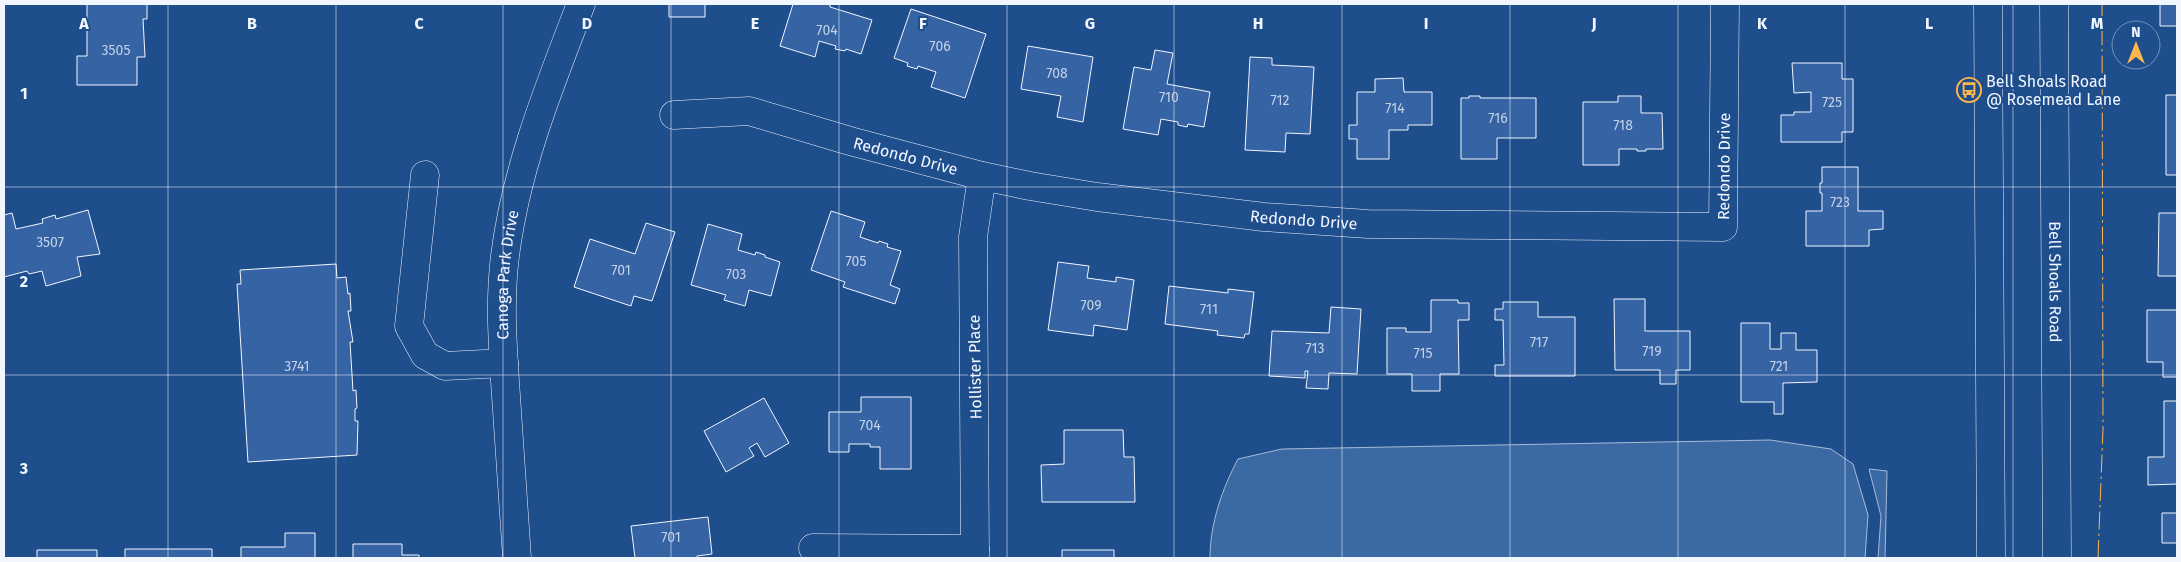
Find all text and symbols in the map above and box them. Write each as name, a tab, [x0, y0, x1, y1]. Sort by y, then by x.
text: A	[78, 14, 89, 33]
text: B	[247, 14, 257, 33]
text: C	[414, 14, 424, 33]
text: D	[582, 14, 592, 33]
text: E	[751, 14, 759, 33]
text: F	[919, 14, 927, 33]
text: G	[1085, 14, 1095, 33]
text: H	[1253, 14, 1263, 33]
text: I	[1424, 14, 1428, 33]
text: J	[1590, 14, 1597, 33]
text: K	[1757, 14, 1768, 33]
text: L	[1925, 14, 1933, 33]
text: M	[2091, 14, 2104, 33]
north arrow	[2111, 20, 2161, 70]
house number: 704	[816, 22, 838, 39]
text: N	[2131, 24, 2141, 41]
house number: 706	[929, 38, 951, 55]
house number: 3505	[102, 42, 130, 59]
house number: 708	[1046, 65, 1068, 82]
place label: Bell Shoals Road @ Rosemead Lane	[1986, 72, 2121, 109]
bus stop icon: Bell Shoals Road @ Rosemead Lane	[1956, 77, 1982, 103]
text: 1	[20, 84, 28, 103]
house number: 710	[1159, 89, 1179, 106]
house number: 712	[1271, 92, 1290, 109]
house number: 725	[1822, 94, 1842, 111]
house number: 714	[1385, 100, 1405, 117]
house number: 716	[1488, 110, 1508, 127]
street label: Redondo Drive	[1714, 113, 1734, 220]
house number: 718	[1613, 117, 1633, 134]
street label: Redondo Drive	[851, 133, 960, 179]
house number: 723	[1830, 194, 1850, 211]
street label: Redondo Drive	[1249, 206, 1358, 233]
street label: Canoga Park Drive	[492, 208, 522, 340]
street label: Bell Shoals Road	[2046, 221, 2065, 343]
house number: 3507	[36, 234, 64, 251]
house number: 705	[846, 253, 866, 270]
house number: 701	[611, 262, 631, 279]
house number: 703	[726, 266, 746, 283]
text: 2	[20, 272, 28, 291]
house number: 709	[1080, 297, 1102, 314]
house number: 711	[1200, 301, 1218, 318]
street label: Hollister Place	[965, 314, 985, 420]
house number: 717	[1530, 334, 1548, 351]
house number: 713	[1305, 340, 1325, 357]
house number: 719	[1642, 343, 1662, 360]
house number: 715	[1413, 345, 1433, 362]
house number: 3741	[284, 358, 310, 375]
house number: 721	[1770, 358, 1788, 375]
house number: 704	[859, 417, 881, 434]
text: 3	[19, 459, 28, 478]
house number: 701	[661, 529, 681, 546]

